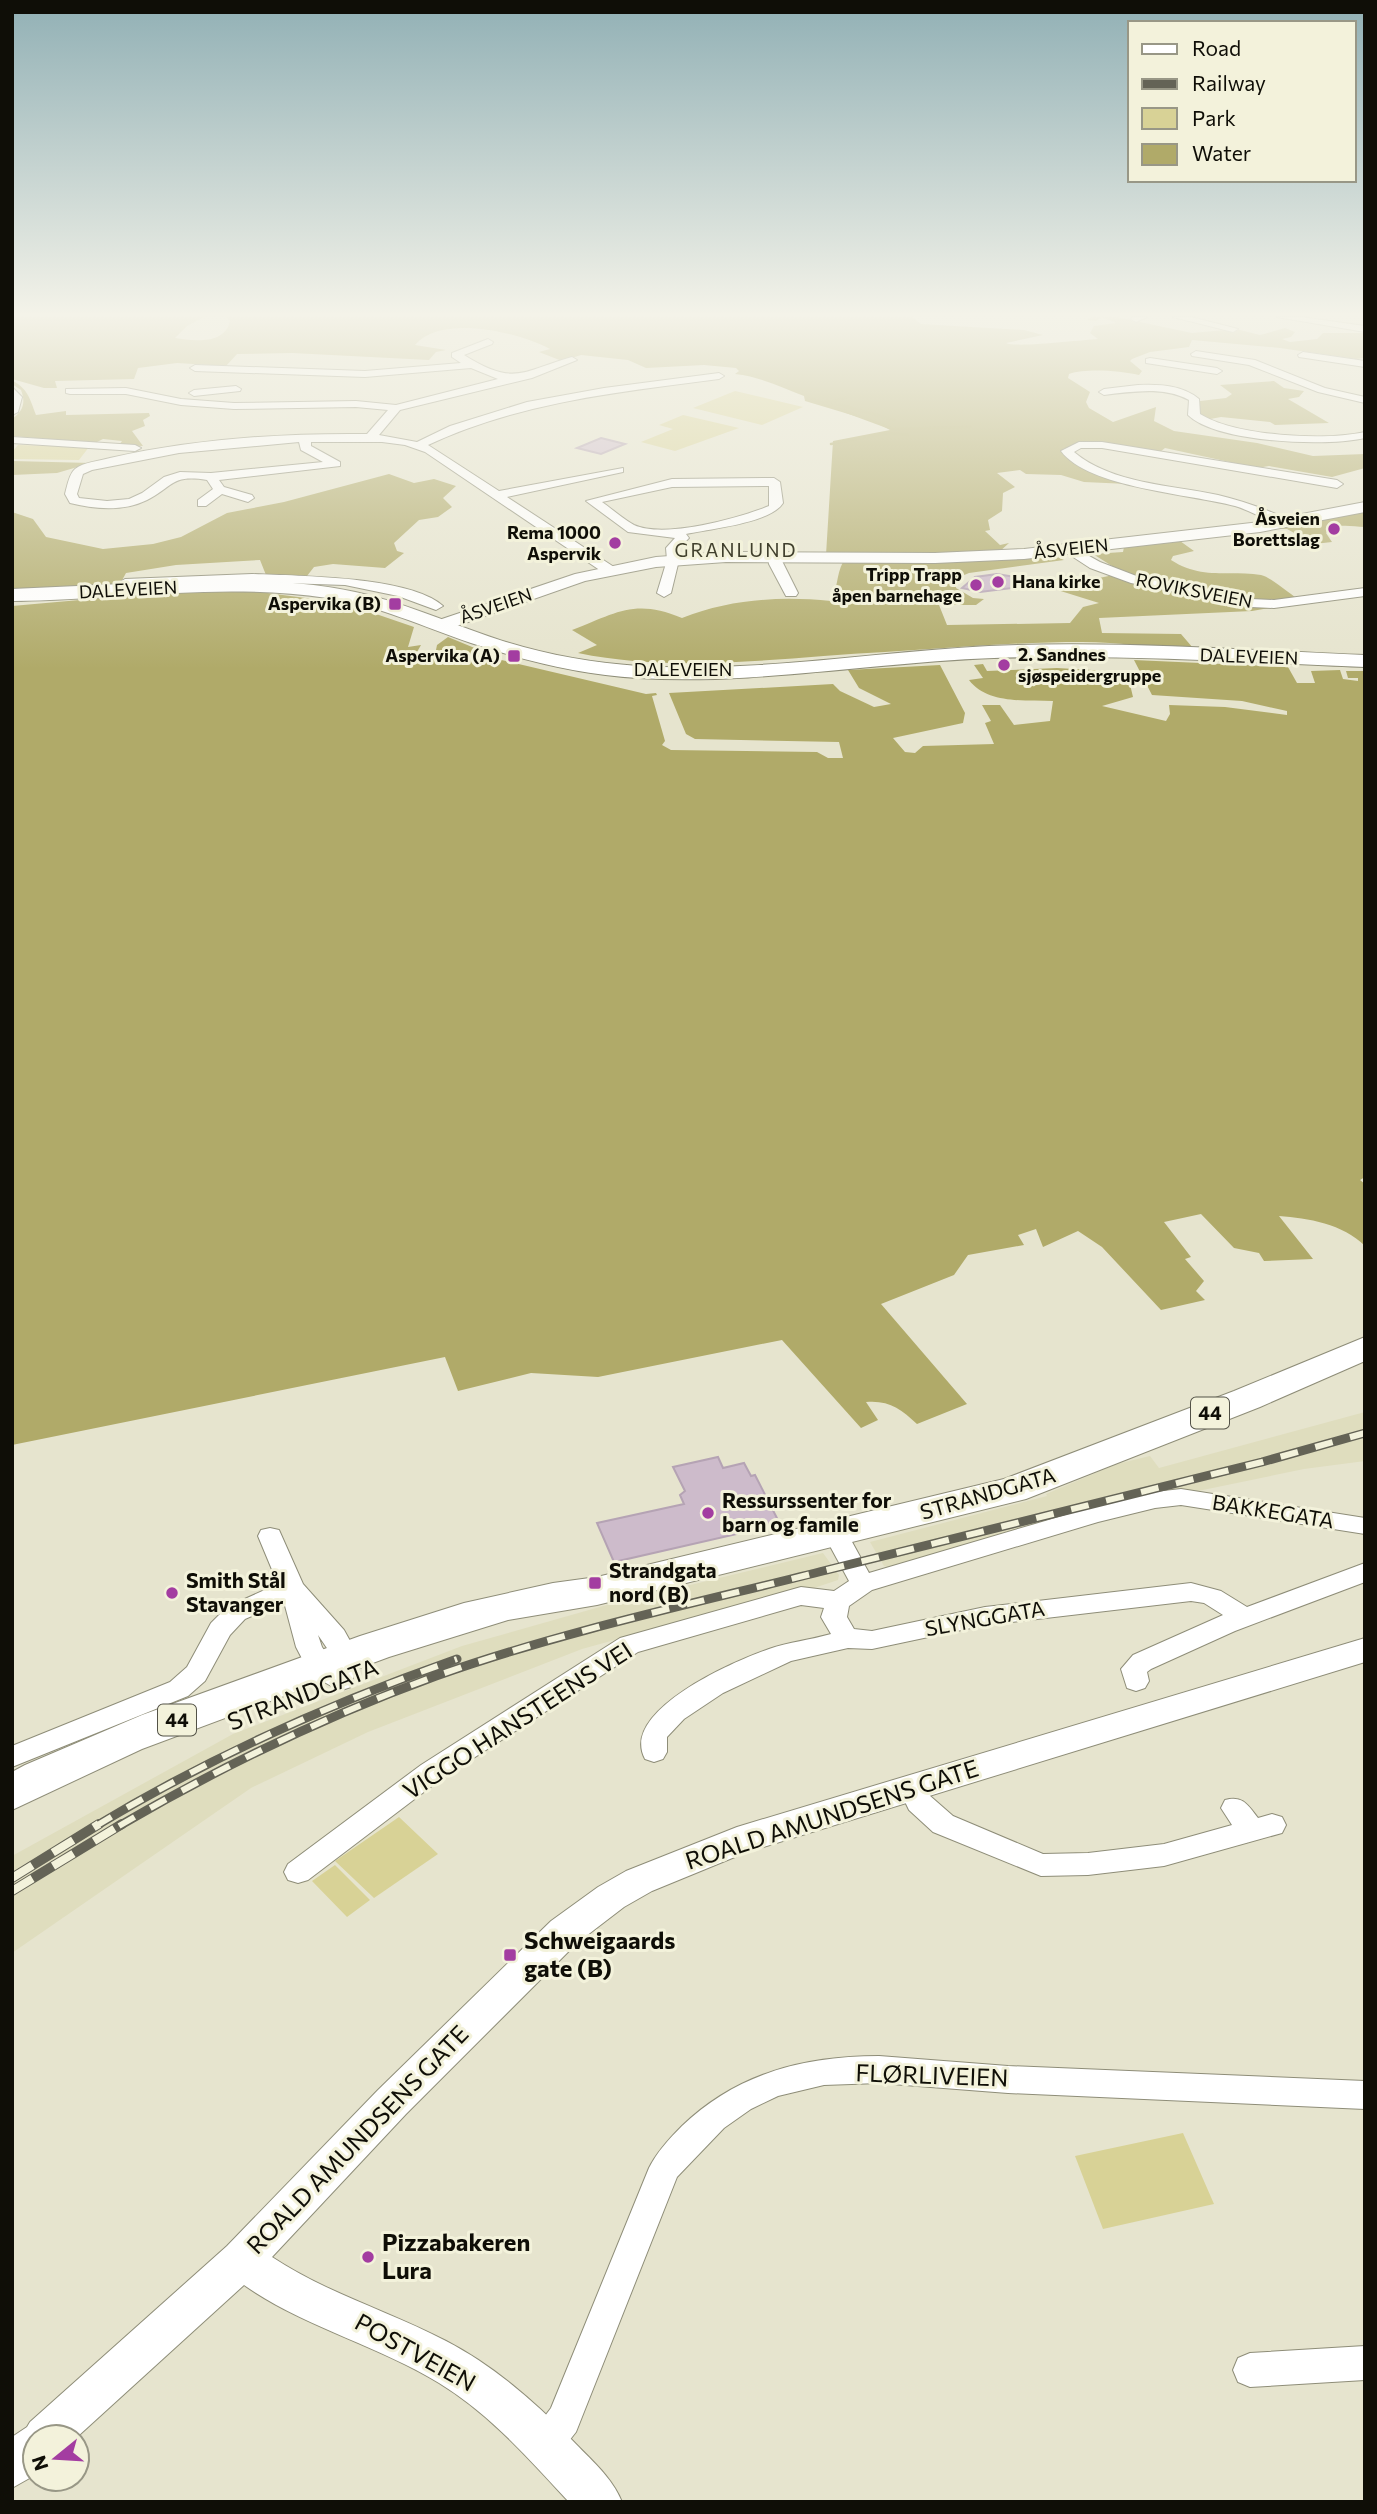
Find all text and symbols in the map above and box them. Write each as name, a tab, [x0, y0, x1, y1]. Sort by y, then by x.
legend	[1128, 21, 1356, 182]
text: Road	[1192, 35, 1241, 60]
text: Railway	[1192, 70, 1266, 95]
text: Park	[1192, 105, 1236, 130]
text: Water	[1192, 140, 1251, 165]
place label: Åsveien Borettslag	[1233, 507, 1320, 550]
place label: Rema 1000 Aspervik	[507, 521, 602, 564]
marker: Åsveien Borettslag	[1326, 521, 1342, 537]
street label: ÅSVEIEN	[1032, 533, 1109, 563]
marker: Rema 1000 Aspervik	[607, 535, 623, 551]
district label: GRANLUND	[675, 538, 797, 561]
place label: Tripp Trapp åpen barnehage	[832, 563, 962, 606]
street label: ROVIKSVEIEN	[1134, 568, 1254, 612]
place label: Hana kirke	[1012, 570, 1100, 592]
marker: Hana kirke	[990, 574, 1006, 590]
street label: DALEVEIEN	[78, 575, 178, 603]
marker: Tripp Trapp åpen barnehage	[968, 577, 984, 593]
street label: ÅSVEIEN	[457, 582, 535, 628]
place label: Aspervika (B)	[268, 592, 381, 614]
marker: Aspervika (B)	[387, 596, 403, 612]
place label: 2. Sandnes sjøspeidergruppe	[1018, 643, 1161, 686]
street label: DALEVEIEN	[1199, 643, 1299, 669]
place label: Aspervika (A)	[385, 644, 500, 666]
marker: Aspervika (A)	[506, 648, 522, 664]
marker: 2. Sandnes sjøspeidergruppe	[996, 657, 1012, 673]
street label: DALEVEIEN	[634, 658, 732, 680]
road number: 44	[1191, 1398, 1229, 1428]
street label: STRANDGATA	[917, 1461, 1058, 1524]
place label: Ressurssenter for barn og famile	[722, 1487, 892, 1536]
street label: BAKKEGATA	[1211, 1489, 1336, 1532]
marker: Ressurssenter for barn og famile	[700, 1505, 716, 1521]
place label: Strandgata nord (B)	[609, 1557, 717, 1606]
place label: Smith Stål Stavanger	[186, 1567, 286, 1616]
marker: Strandgata nord (B)	[587, 1575, 603, 1591]
marker: Smith Stål Stavanger	[164, 1585, 180, 1601]
street label: SLYNGGATA	[923, 1595, 1047, 1640]
street label: VIGGO HANSTEENS VEI	[397, 1635, 637, 1805]
street label: STRANDGATA	[223, 1651, 382, 1736]
road number: 44	[158, 1704, 196, 1736]
street label: ROALD AMUNDSENS GATE	[681, 1752, 982, 1875]
place label: Schweigaards gate (B)	[524, 1925, 676, 1982]
marker: Schweigaards gate (B)	[502, 1947, 518, 1963]
street label: ROALD AMUNDSENS GATE	[240, 2019, 474, 2259]
street label: FLØRLIVEIEN	[855, 2057, 1009, 2092]
place label: Pizzabakeren Lura	[382, 2227, 530, 2284]
marker: Pizzabakeren Lura	[360, 2249, 376, 2265]
street label: POSTVEIEN	[350, 2307, 481, 2397]
north arrow	[21, 2423, 91, 2493]
text: N	[26, 2453, 52, 2474]

